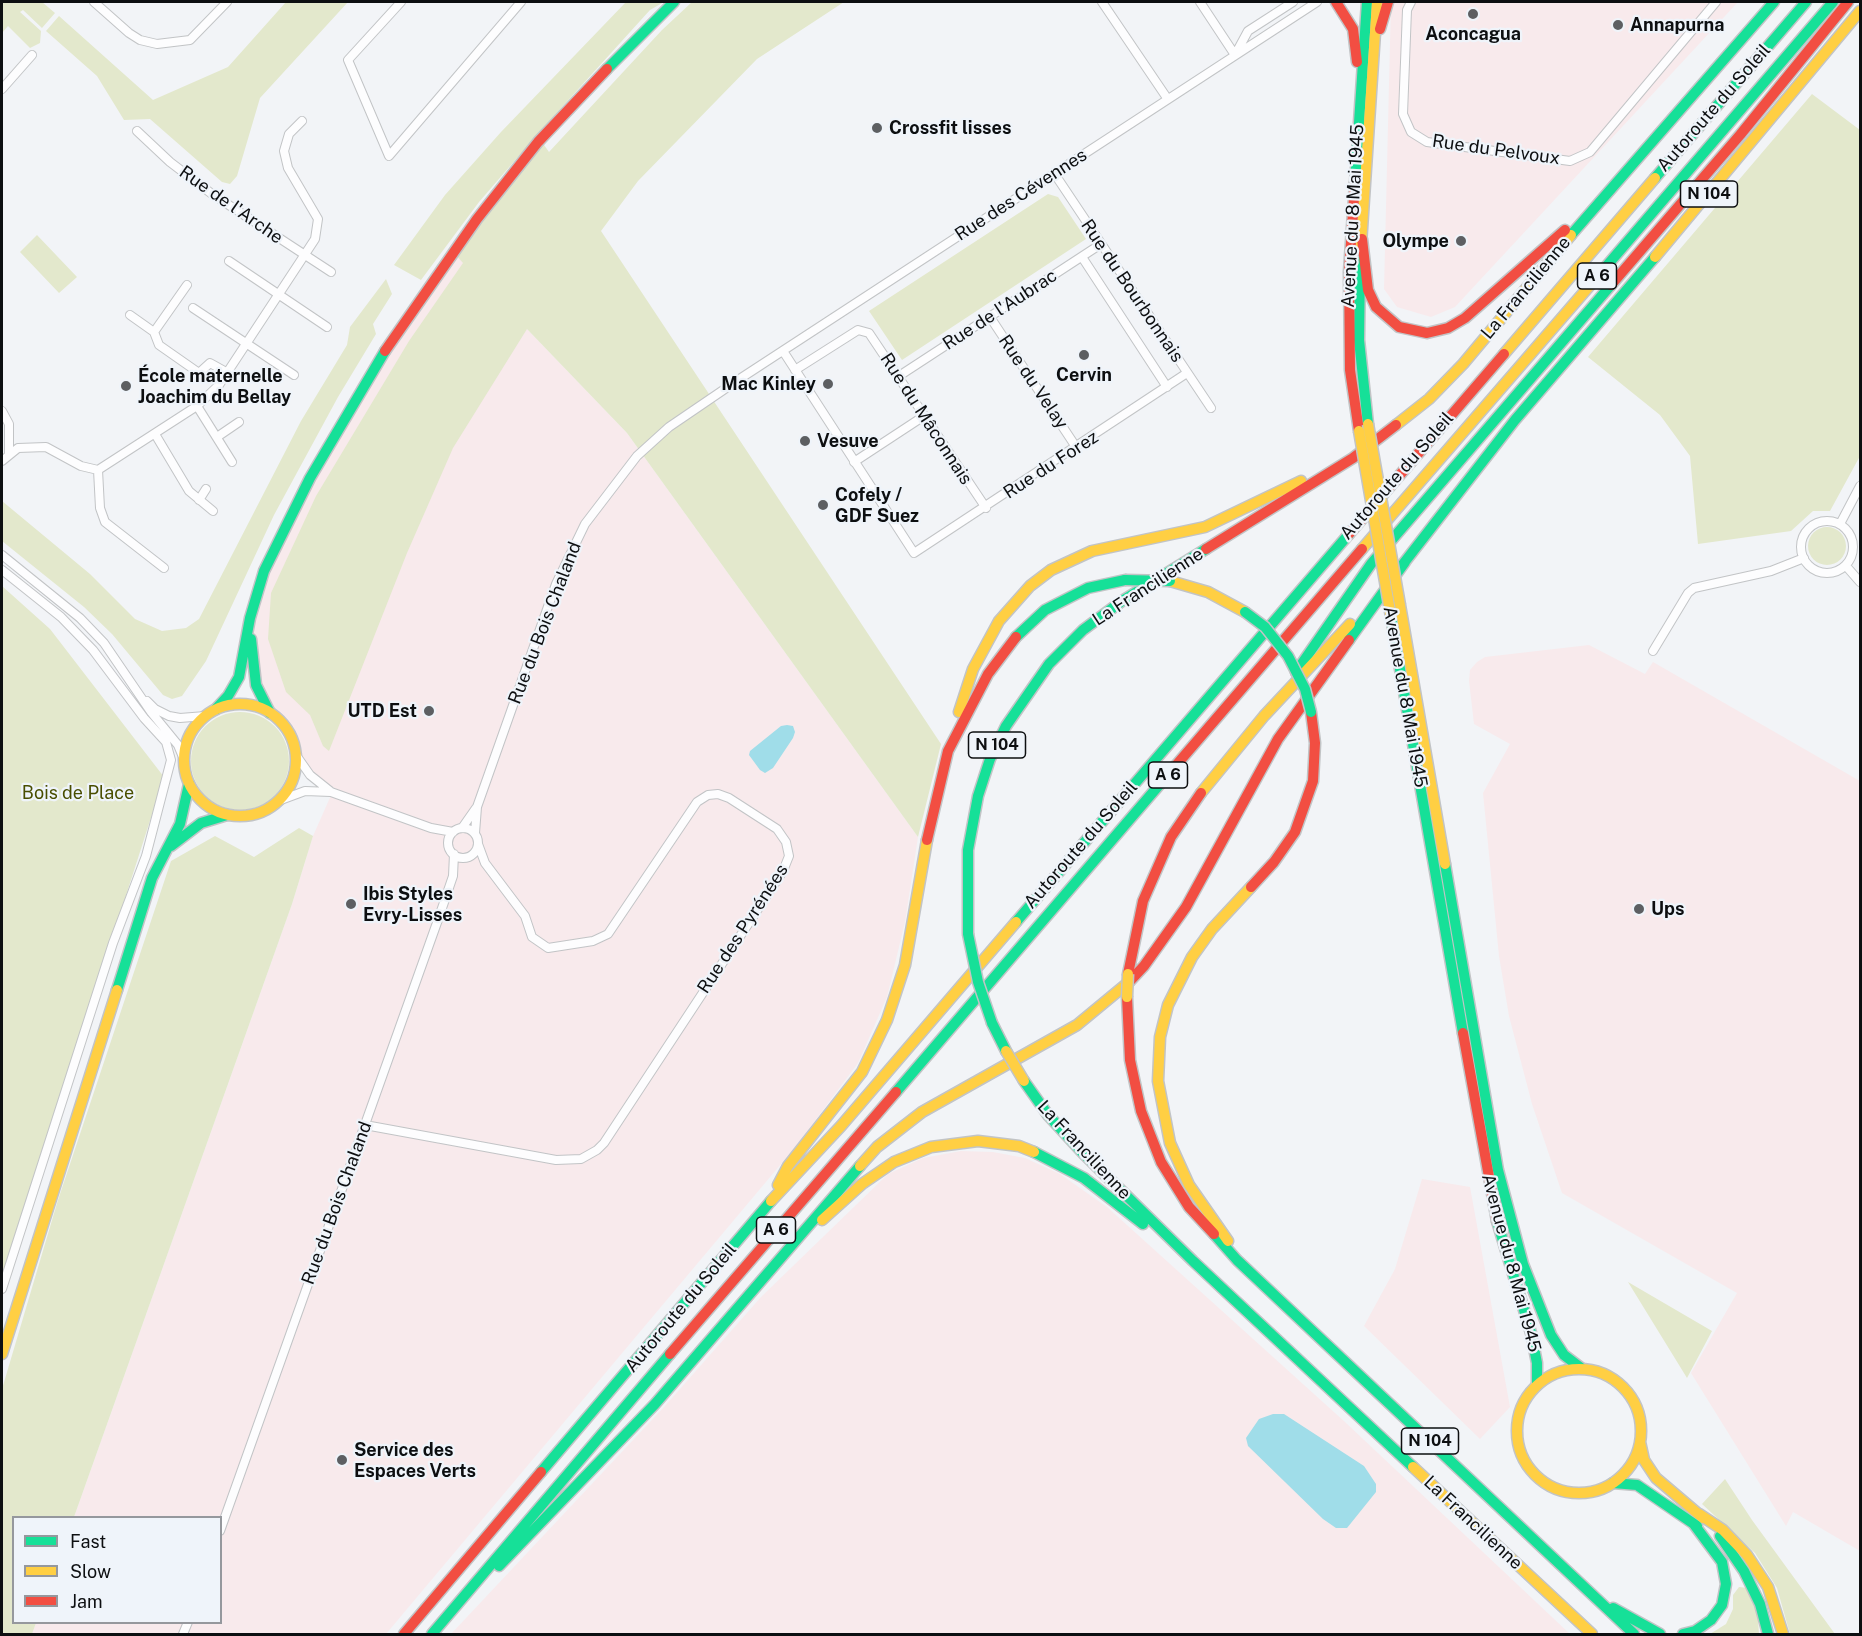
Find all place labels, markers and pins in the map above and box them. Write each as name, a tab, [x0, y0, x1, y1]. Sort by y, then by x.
marker: Aconcagua	[1466, 7, 1480, 21]
place label: Annapurna	[1630, 14, 1724, 36]
marker: Annapurna	[1611, 18, 1625, 32]
place label: Aconcagua	[1425, 23, 1521, 45]
place label: Crossfit lisses	[889, 117, 1011, 139]
marker: Crossfit lisses	[870, 121, 884, 135]
place label: Olympe	[1383, 230, 1449, 252]
marker: Olympe	[1454, 234, 1468, 248]
marker: Cervin	[1077, 348, 1091, 362]
place label: Cervin	[1056, 364, 1112, 386]
place label: École maternelle Joachim du Bellay	[138, 365, 291, 407]
place label: Mac Kinley	[721, 373, 816, 395]
marker: Mac Kinley	[821, 377, 835, 391]
marker: École maternelle Joachim du Bellay	[119, 379, 133, 393]
place label: Vesuve	[817, 430, 879, 452]
marker: Vesuve	[798, 434, 812, 448]
place label: Cofely / GDF Suez	[835, 484, 919, 526]
marker: Cofely / GDF Suez	[816, 498, 830, 512]
place label: UTD Est	[348, 700, 417, 722]
marker: UTD Est	[422, 704, 436, 718]
place label: Ibis Styles Evry-Lisses	[363, 883, 462, 926]
marker: Ibis Styles Evry-Lisses	[344, 897, 358, 911]
place label: Ups	[1651, 898, 1684, 920]
marker: Ups	[1632, 902, 1646, 916]
place label: Service des Espaces Verts	[354, 1439, 476, 1482]
marker: Service des Espaces Verts	[335, 1453, 349, 1467]

